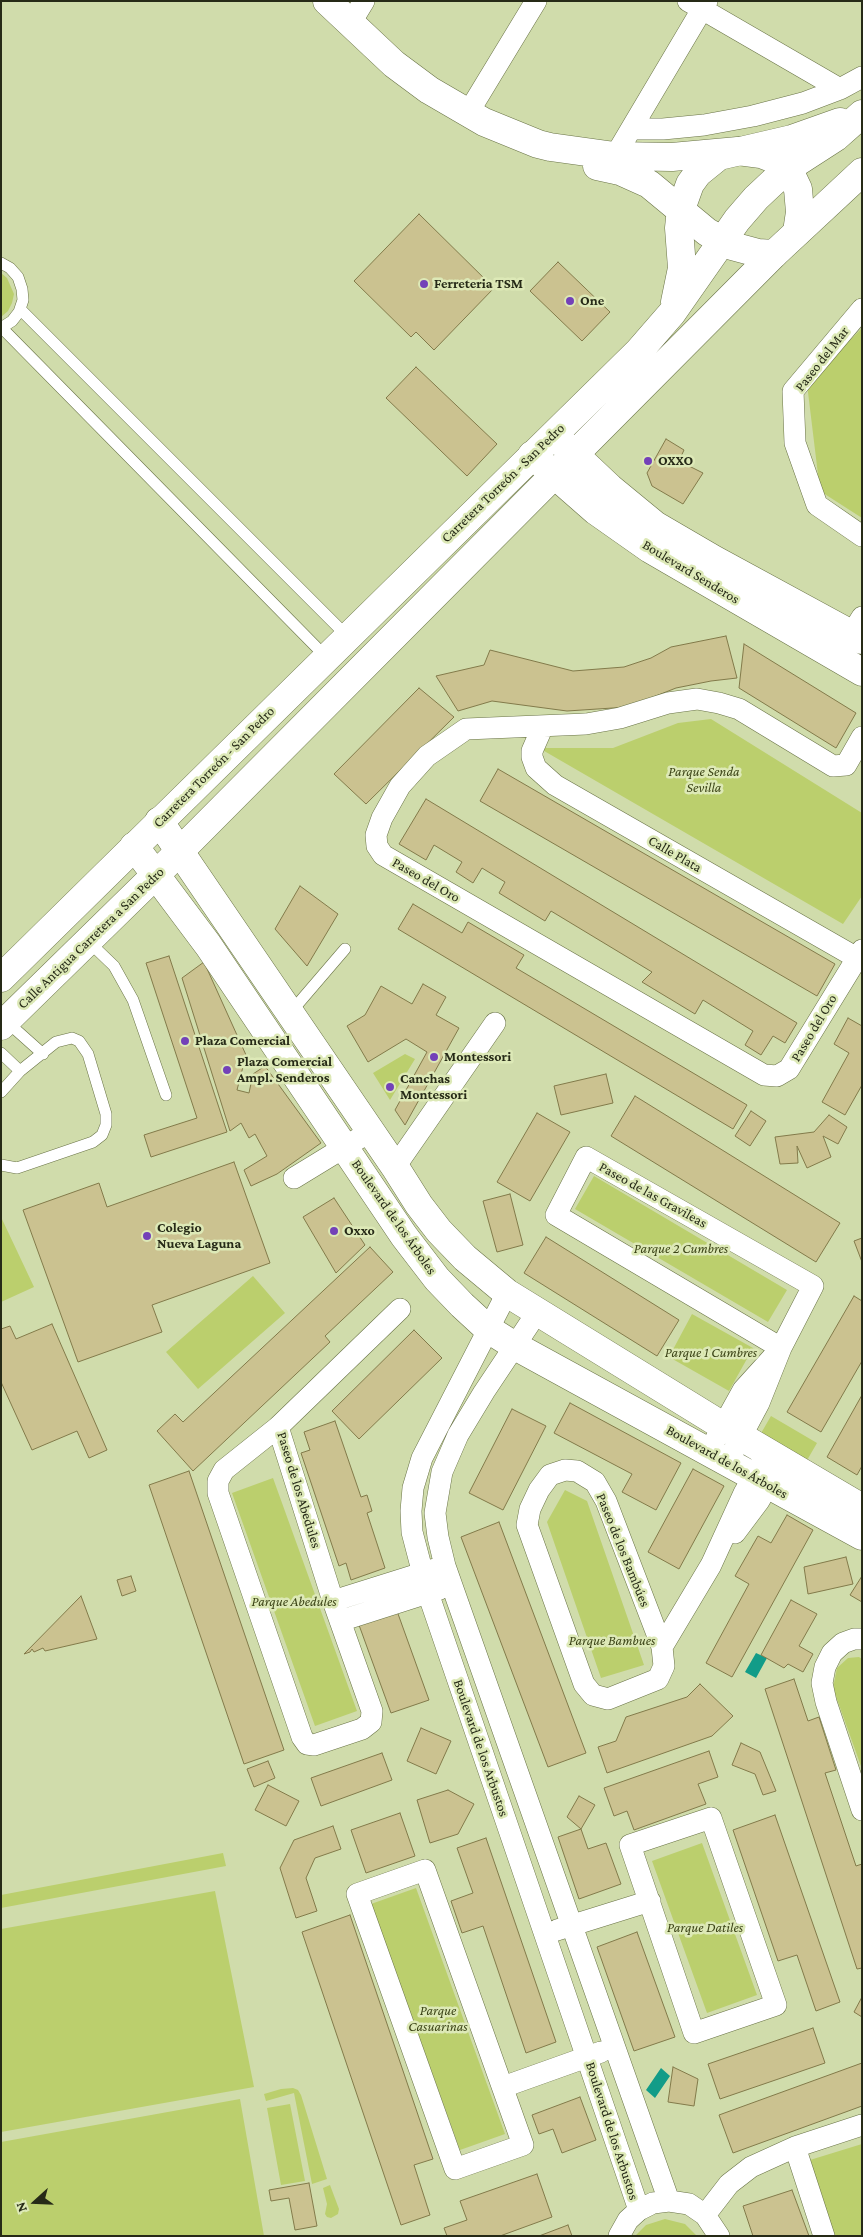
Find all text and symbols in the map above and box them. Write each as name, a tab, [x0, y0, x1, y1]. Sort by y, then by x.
place label: Ferreteria TSM	[434, 276, 523, 292]
marker: Ferreteria TSM	[418, 278, 430, 290]
place label: One	[580, 293, 604, 309]
marker: One	[564, 295, 576, 307]
street label: Paseo del Mar	[792, 323, 852, 395]
street label: Carretera Torreón - San Pedro	[438, 420, 568, 546]
place label: OXXO	[658, 453, 693, 469]
marker: OXXO	[642, 455, 654, 467]
street label: Boulevard Senderos	[639, 536, 743, 608]
street label: Carretera Torreón - San Pedro	[150, 703, 278, 831]
park label: Parque Senda Sevilla	[668, 764, 740, 796]
street label: Calle Plata	[645, 832, 705, 876]
street label: Paseo del Oro	[389, 854, 463, 906]
street label: Calle Antigua Carretera a San Pedro	[14, 864, 168, 1012]
street label: Paseo del Oro	[787, 991, 841, 1065]
place label: Plaza Comercial	[195, 1033, 290, 1049]
marker: Plaza Comercial	[179, 1035, 191, 1047]
place label: Montessori	[444, 1049, 511, 1065]
marker: Montessori	[428, 1051, 440, 1063]
place label: Plaza Comercial Ampl. Senderos	[237, 1054, 332, 1086]
marker: Plaza Comercial Ampl. Senderos	[221, 1064, 233, 1076]
place label: Canchas Montessori	[400, 1071, 467, 1104]
marker: Canchas Montessori	[384, 1081, 396, 1093]
street label: Boulevard de los Árboles	[348, 1156, 440, 1278]
street label: Paseo de las Gravileas	[596, 1158, 710, 1232]
place label: Colegio Nueva Laguna	[157, 1220, 241, 1252]
place label: Oxxo	[344, 1223, 375, 1239]
marker: Oxxo	[328, 1225, 340, 1237]
marker: Colegio Nueva Laguna	[141, 1230, 153, 1242]
park label: Parque 2 Cumbres	[634, 1241, 728, 1257]
park label: Parque 1 Cumbres	[665, 1345, 757, 1361]
street label: Boulevard de los Árboles	[663, 1422, 791, 1502]
street label: Paseo de los Abedules	[273, 1430, 325, 1550]
street label: Paseo de los Bambúes	[593, 1491, 653, 1609]
park label: Parque Abedules	[251, 1594, 337, 1610]
park label: Parque Bambues	[569, 1633, 655, 1649]
street label: Boulevard de los Arbustos	[450, 1677, 512, 1819]
park label: Parque Datiles	[667, 1920, 743, 1936]
park label: Parque Casuarinas	[408, 2003, 468, 2035]
street label: Boulevard de los Arbustos	[582, 2060, 642, 2202]
north arrow	[10, 2177, 60, 2227]
text: N	[12, 2200, 30, 2214]

